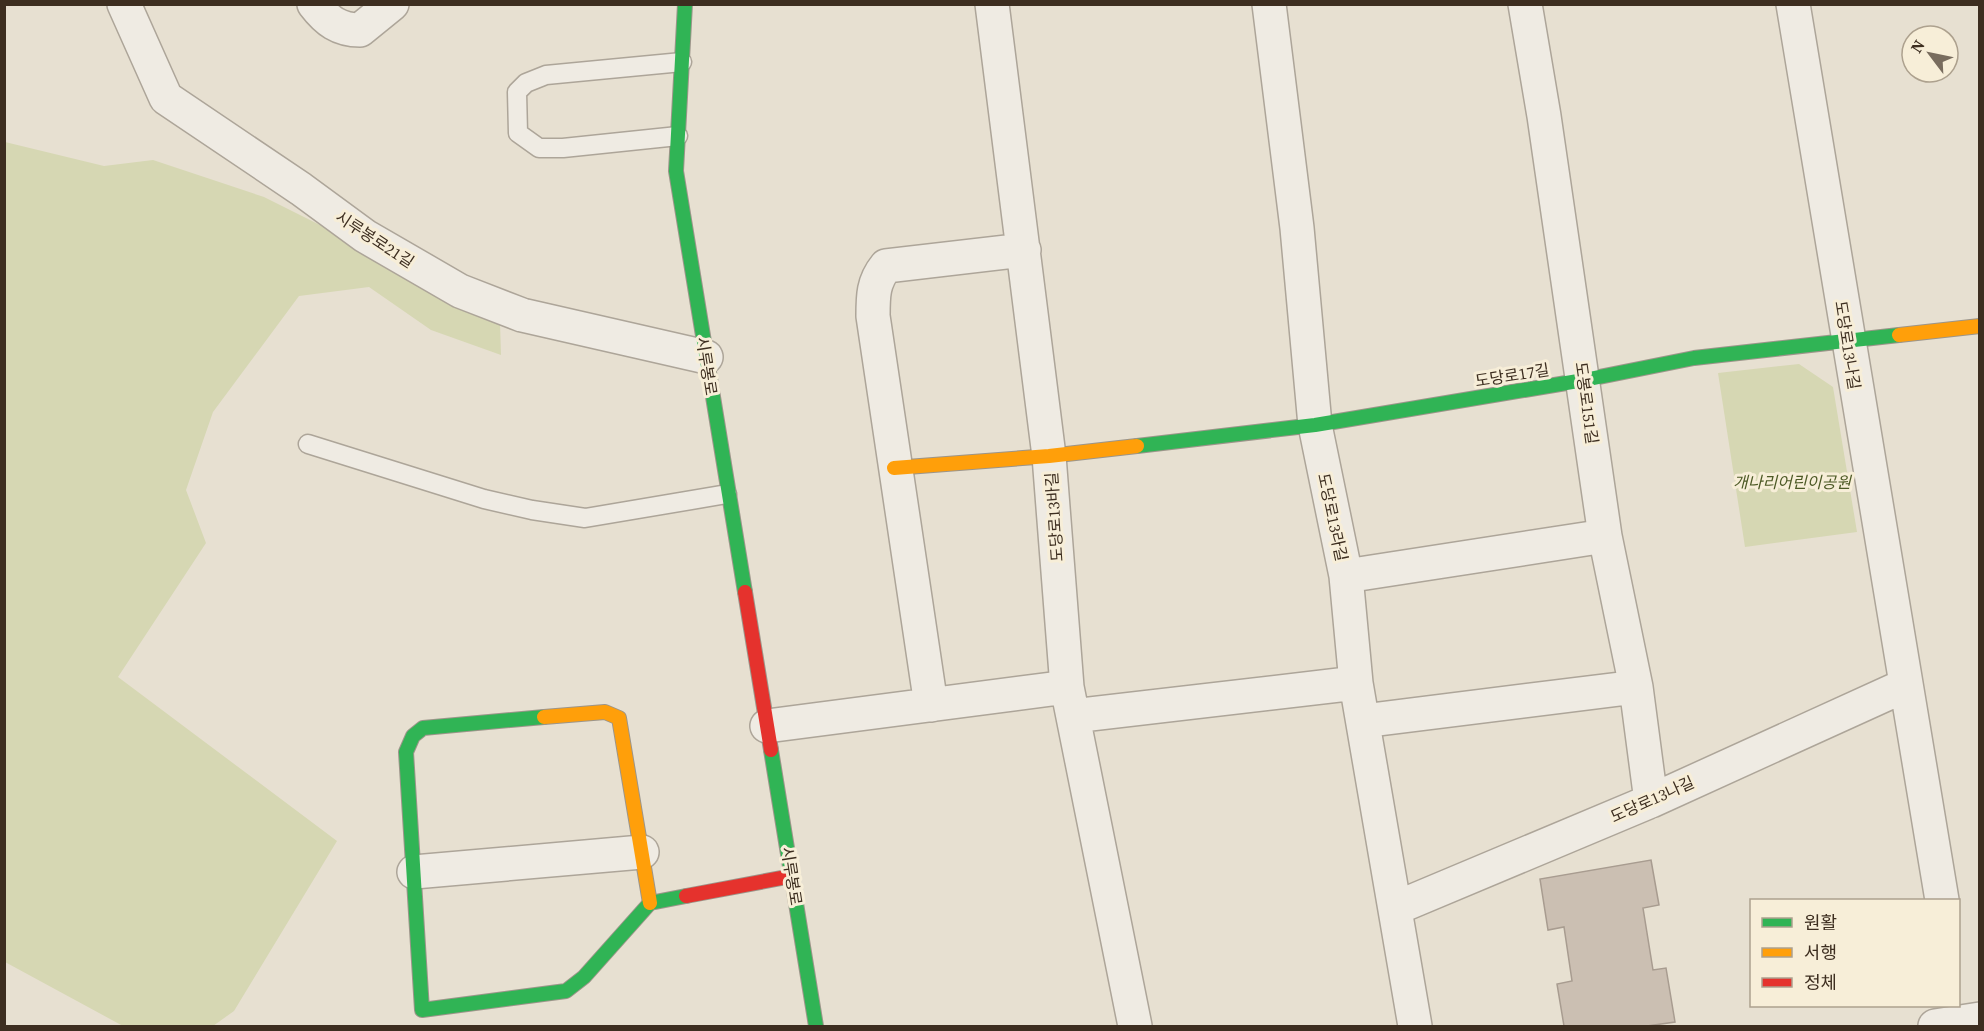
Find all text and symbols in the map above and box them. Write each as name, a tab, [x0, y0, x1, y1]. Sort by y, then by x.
north arrow	[1900, 24, 1960, 84]
text: N	[1905, 35, 1930, 57]
street label: 시루봉로21길	[331, 205, 419, 273]
street label: 도당로13나길	[1830, 299, 1866, 391]
street label: 시루봉로	[692, 335, 723, 397]
street label: 도당로17길	[1473, 358, 1551, 392]
street label: 도봉로151길	[1570, 360, 1604, 446]
street label: 도당로13라길	[1313, 471, 1353, 563]
park label: 개나리어린이공원	[1733, 471, 1852, 493]
street label: 도당로13바길	[1040, 472, 1068, 562]
street label: 도당로13나길	[1607, 771, 1697, 827]
street label: 시루봉로	[777, 845, 808, 907]
legend	[1750, 899, 1960, 1007]
text: 원활	[1804, 910, 1837, 935]
text: 서행	[1804, 940, 1837, 965]
text: 정체	[1804, 970, 1837, 995]

